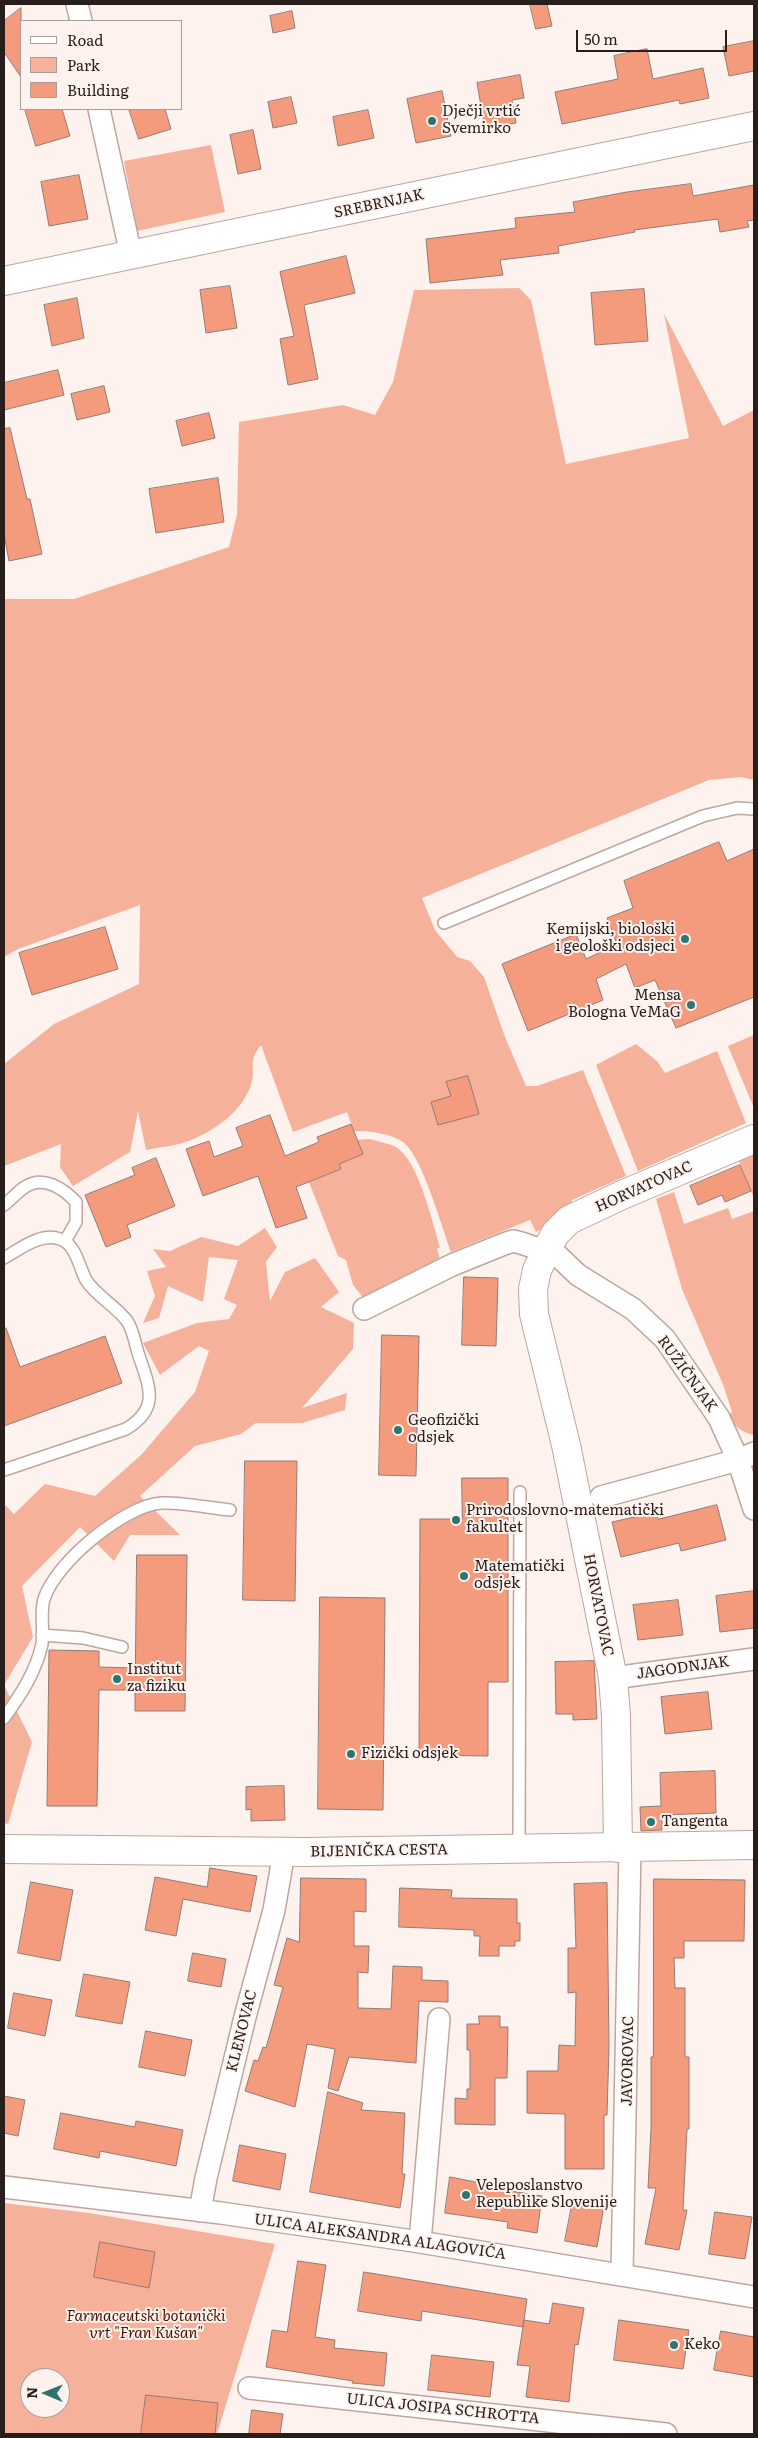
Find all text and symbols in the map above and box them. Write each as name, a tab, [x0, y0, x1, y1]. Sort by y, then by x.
legend	[20, 20, 182, 110]
scale bar	[578, 20, 729, 52]
text: 50 m	[584, 27, 618, 50]
text: Road	[67, 28, 103, 51]
text: Park	[67, 53, 100, 76]
text: Building	[67, 78, 129, 101]
place label: Dječji vrtić Svemirko	[442, 103, 521, 138]
marker: Dječji vrtić Svemirko	[426, 115, 438, 127]
street label: SREBRNJAK	[332, 186, 426, 222]
place label: Kemijski, biološki i geološki odsjeci	[546, 921, 675, 956]
marker: Kemijski, biološki i geološki odsjeci	[679, 933, 691, 945]
place label: Mensa Bologna VeMaG	[568, 987, 681, 1022]
marker: Mensa Bologna VeMaG	[685, 999, 697, 1011]
street label: HORVATOVAC	[593, 1158, 695, 1216]
street label: RUŽIČNJAK	[653, 1332, 721, 1416]
place label: Geofizički odsjek	[408, 1412, 479, 1447]
marker: Geofizički odsjek	[392, 1424, 404, 1436]
place label: Prirodoslovno-matematički fakultet	[466, 1502, 664, 1537]
marker: Prirodoslovno-matematički fakultet	[450, 1514, 462, 1526]
street label: HORVATOVAC	[579, 1552, 617, 1658]
place label: Matematički odsjek	[474, 1558, 565, 1593]
marker: Matematički odsjek	[458, 1570, 470, 1582]
street label: JAGODNJAK	[635, 1653, 731, 1683]
place label: Institut za fiziku	[127, 1661, 186, 1696]
marker: Institut za fiziku	[111, 1673, 123, 1685]
place label: Fizički odsjek	[361, 1745, 458, 1763]
marker: Fizički odsjek	[345, 1748, 357, 1760]
place label: Tangenta	[661, 1813, 728, 1831]
marker: Tangenta	[645, 1816, 657, 1828]
street label: BIJENIČKA CESTA	[310, 1841, 448, 1861]
street label: KLENOVAC	[223, 1988, 261, 2074]
street label: JAVOROVAC	[618, 2016, 638, 2106]
place label: Veleposlanstvo Republike Slovenije	[476, 2177, 617, 2212]
marker: Veleposlanstvo Republike Slovenije	[460, 2189, 472, 2201]
street label: ULICA ALEKSANDRA ALAGOVIĆA	[253, 2210, 507, 2264]
park label: Farmaceutski botanički vrt "Fran Kušan"	[66, 2308, 226, 2343]
place label: Keko	[684, 2336, 720, 2354]
marker: Keko	[668, 2339, 680, 2351]
north arrow	[20, 2368, 70, 2418]
text: N	[21, 2387, 41, 2399]
street label: ULICA JOSIPA SCHROTTA	[346, 2390, 540, 2428]

